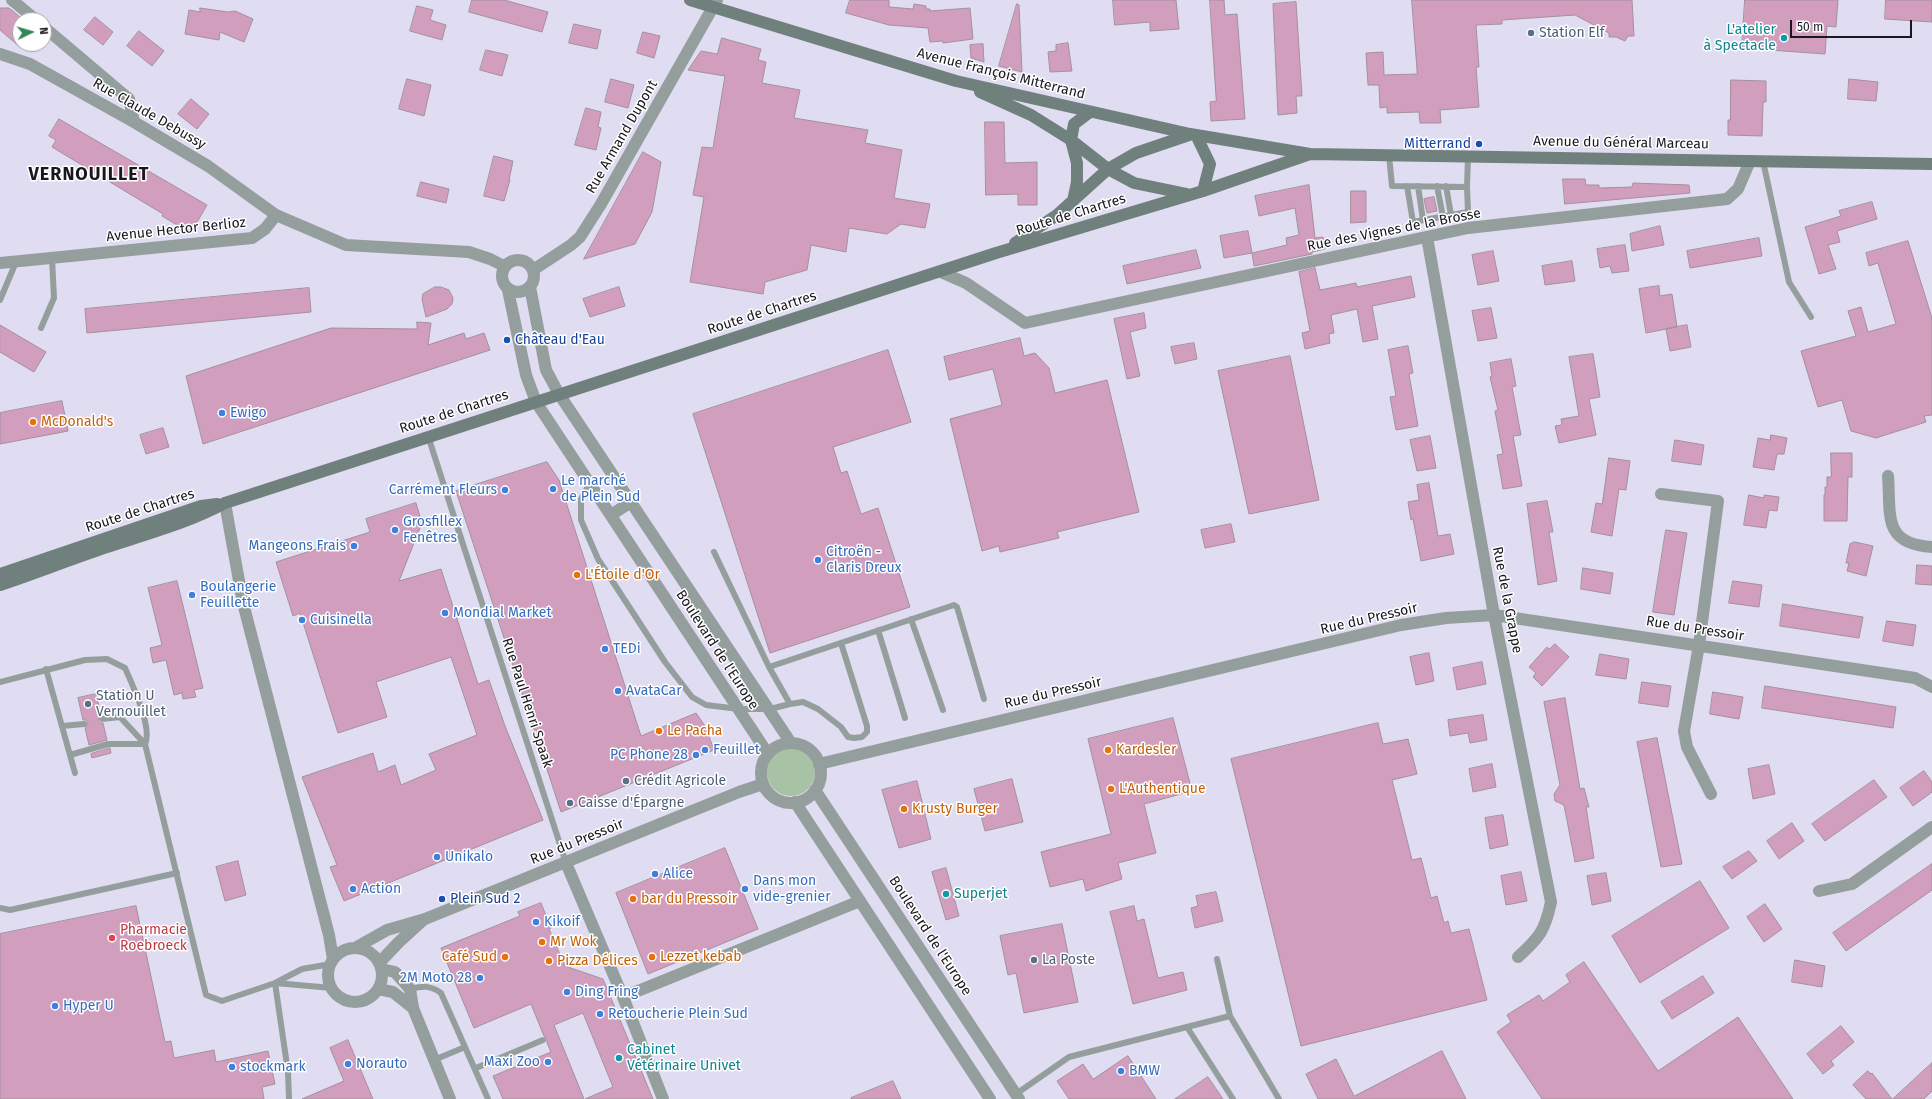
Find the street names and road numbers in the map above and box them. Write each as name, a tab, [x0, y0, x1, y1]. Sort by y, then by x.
street label: Avenue François Mitterrand	[915, 45, 1087, 103]
street label: Rue Claude Debussy	[89, 75, 209, 153]
street label: Rue Armand Dupont	[583, 77, 661, 197]
street label: Avenue du Général Marceau	[1533, 133, 1709, 153]
street label: Route de Chartres	[1014, 190, 1128, 240]
street label: Rue des Vignes de la Brosse	[1306, 205, 1482, 255]
street label: Avenue Hector Berlioz	[106, 214, 246, 246]
street label: Route de Chartres	[705, 287, 819, 339]
street label: Route de Chartres	[397, 386, 511, 438]
street label: Route de Chartres	[83, 485, 197, 537]
street label: Rue de la Grappe	[1488, 545, 1526, 655]
street label: Boulevard de l'Europe	[672, 587, 762, 713]
street label: Rue du Pressoir	[1319, 600, 1419, 638]
street label: Rue du Pressoir	[1645, 613, 1745, 645]
street label: Rue Paul Henri Spaak	[498, 636, 556, 770]
street label: Rue du Pressoir	[1003, 674, 1103, 712]
street label: Rue du Pressoir	[528, 816, 626, 868]
street label: Boulevard de l'Europe	[885, 873, 975, 999]

